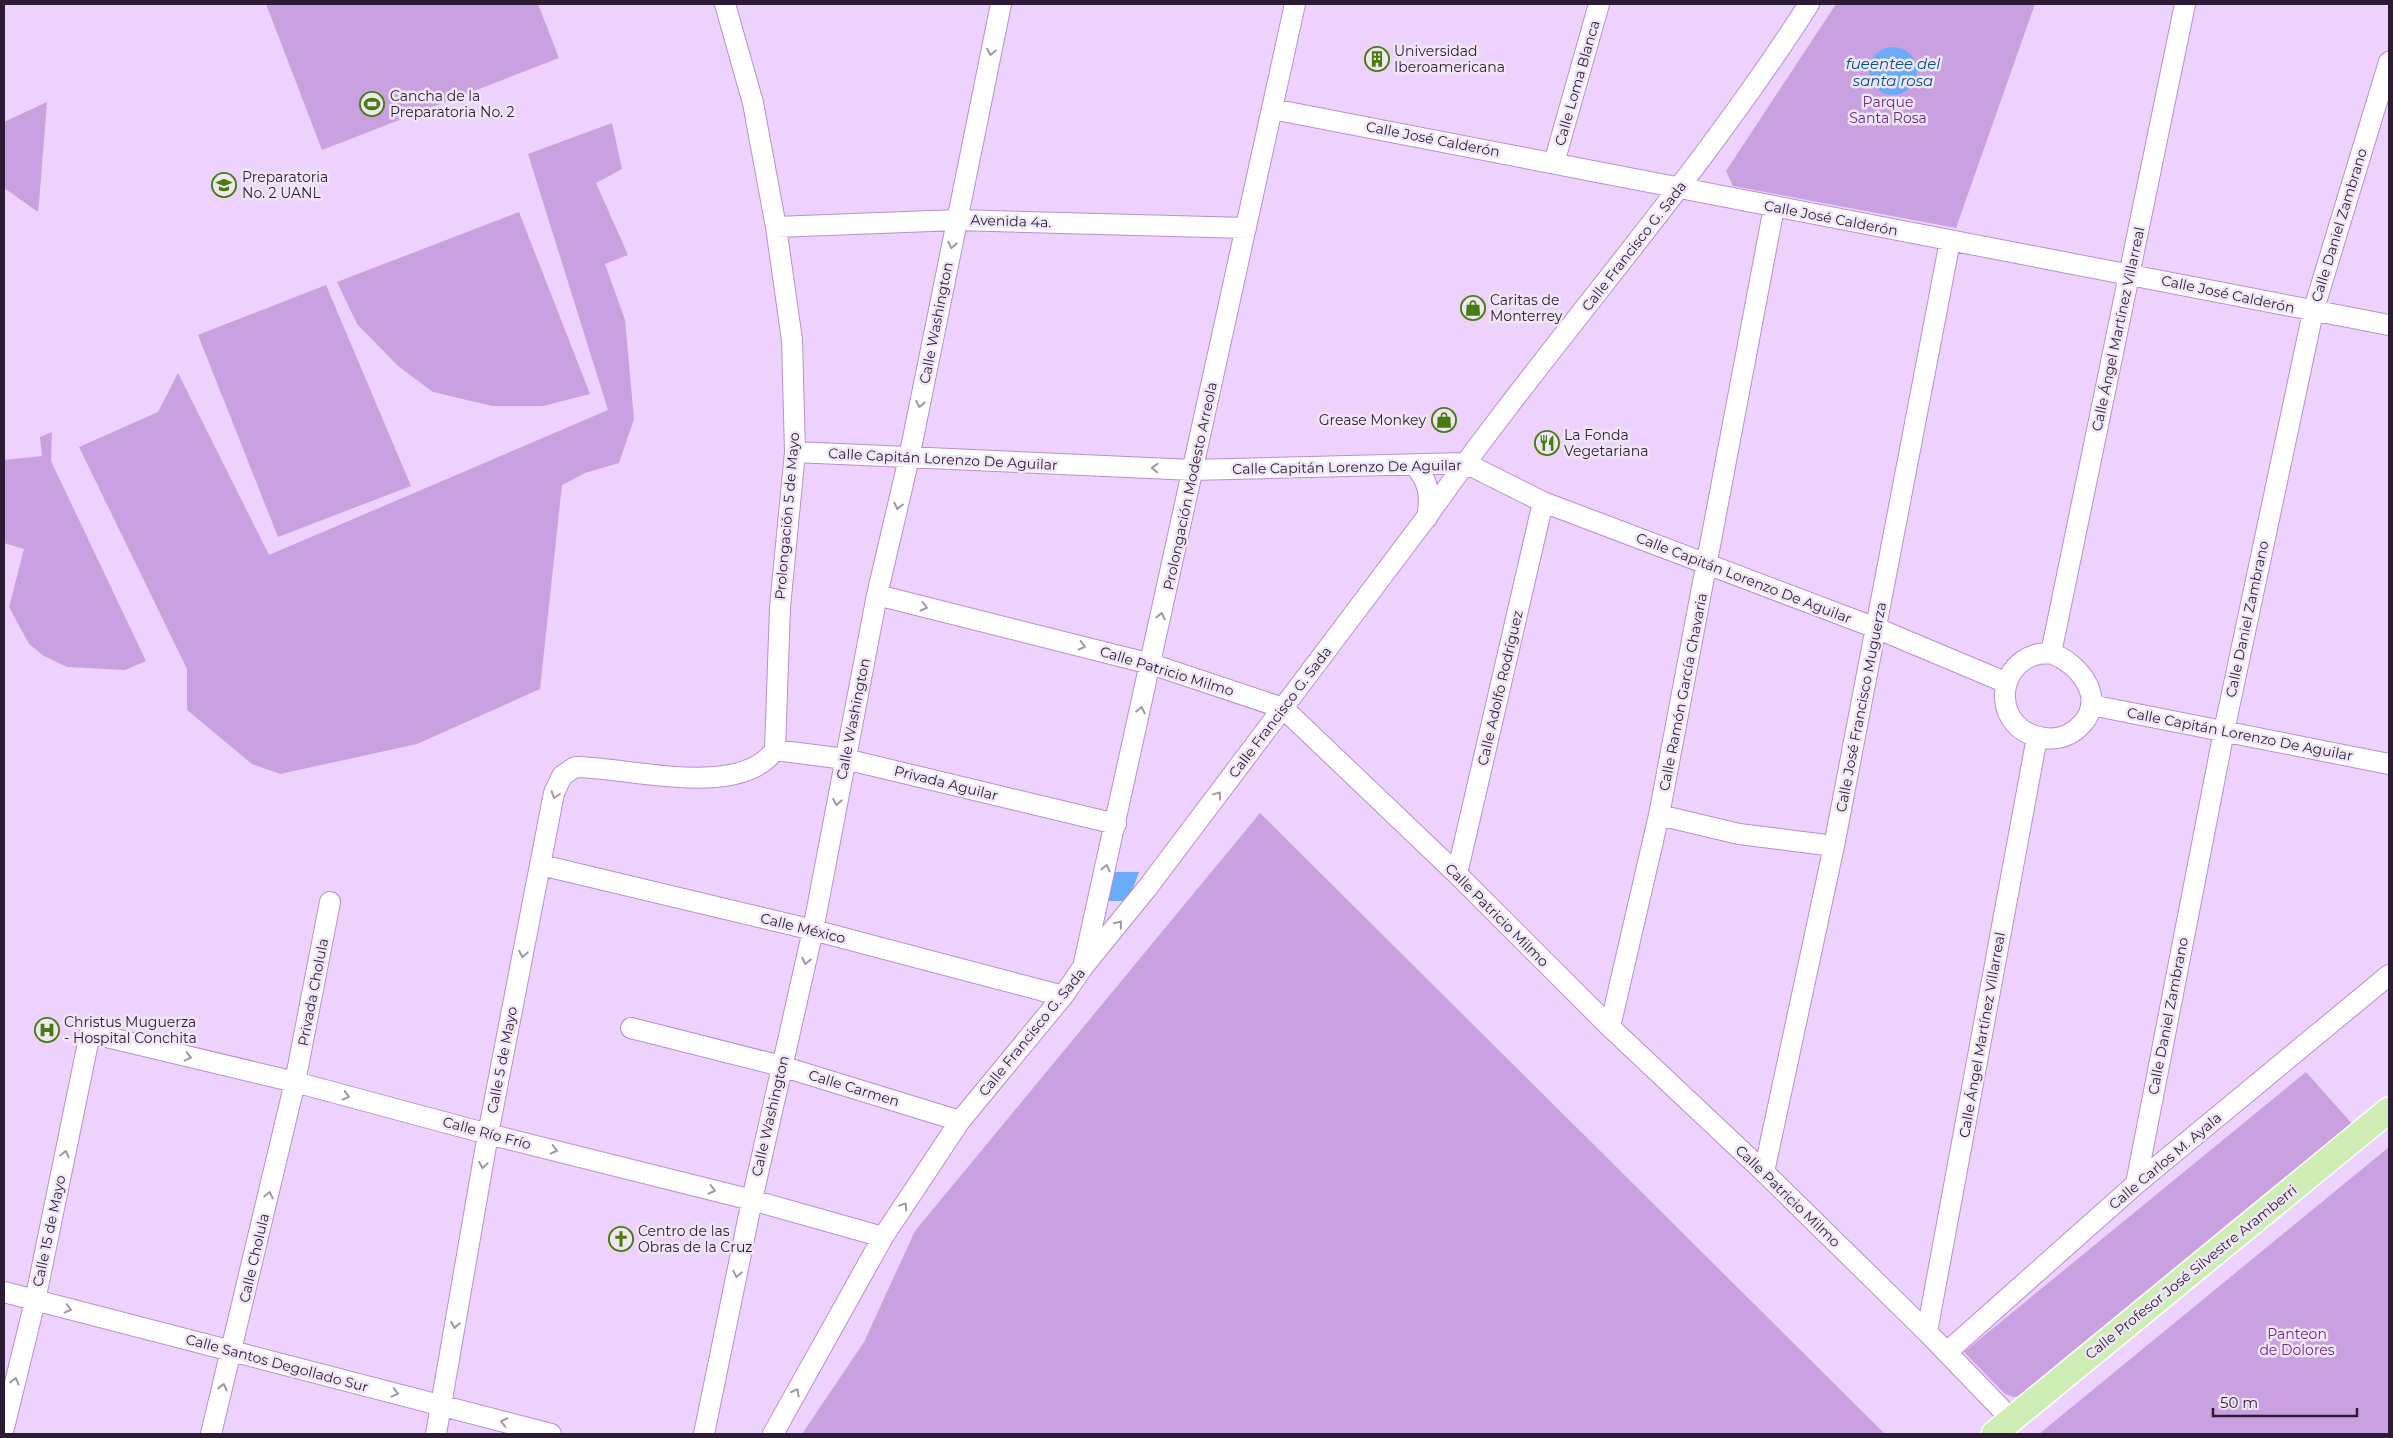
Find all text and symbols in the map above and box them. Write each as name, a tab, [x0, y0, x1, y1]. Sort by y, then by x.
street label: Calle Loma Blanca	[1550, 18, 1604, 148]
place label: Universidad Iberoamericana	[1394, 42, 1505, 76]
building icon: Universidad Iberoamericana	[1364, 46, 1390, 72]
one-way arrow	[986, 47, 997, 56]
water label: fueentee del santa rosa	[1846, 54, 1940, 90]
place label: Cancha de la Preparatoria No. 2	[390, 87, 515, 121]
sports icon: Cancha de la Preparatoria No. 2	[359, 91, 385, 117]
park label: Parque Santa Rosa	[1849, 93, 1927, 127]
street label: Calle José Calderón	[1365, 117, 1501, 161]
street label: Calle Daniel Zambrano	[2307, 146, 2371, 304]
place label: Preparatoria No. 2 UANL	[242, 168, 328, 202]
school or university icon: Preparatoria No. 2 UANL	[211, 172, 237, 198]
street label: Calle Francisco G. Sada	[1578, 177, 1690, 315]
street label: Calle José Calderón	[1763, 196, 1899, 240]
street label: Avenida 4a.	[970, 211, 1052, 231]
street label: Calle Ángel Martínez Villarreal	[2088, 225, 2148, 433]
one-way arrow	[947, 241, 958, 250]
street label: Calle Washington	[915, 261, 957, 385]
street label: Calle José Calderón	[2160, 271, 2296, 317]
place label: Caritas de Monterrey	[1490, 291, 1563, 325]
shop icon: Caritas de Monterrey	[1460, 295, 1486, 321]
street label: Prolongación Modesto Arreola	[1159, 380, 1221, 592]
one-way arrow	[915, 400, 926, 409]
shop icon: Grease Monkey	[1431, 407, 1457, 433]
place label: Grease Monkey	[1319, 411, 1426, 429]
place label: La Fonda Vegetariana	[1564, 426, 1648, 460]
restaurant icon: La Fonda Vegetariana	[1534, 430, 1560, 456]
street label: Prolongación 5 de Mayo	[771, 431, 803, 600]
street label: Calle Capitán Lorenzo De Aguilar	[828, 444, 1058, 474]
street label: Calle Capitán Lorenzo De Aguilar	[1232, 456, 1462, 478]
one-way arrow	[1151, 463, 1159, 474]
one-way arrow	[893, 501, 904, 510]
street label: Calle Capitán Lorenzo De Aguilar	[1634, 528, 1855, 628]
street label: Calle Daniel Zambrano	[2222, 539, 2272, 699]
street label: Calle Ramón García Chavaria	[1655, 591, 1711, 793]
street label: Calle José Francisco Muguerza	[1832, 600, 1890, 814]
one-way arrow	[920, 601, 929, 612]
street label: Calle Adolfo Rodríguez	[1473, 609, 1527, 767]
one-way arrow	[1155, 612, 1166, 621]
one-way arrow	[1077, 640, 1086, 651]
street label: Calle Patricio Milmo	[1098, 642, 1236, 700]
street label: Calle Francisco G. Sada	[1225, 643, 1335, 781]
street label: Calle Washington	[832, 657, 874, 781]
street label: Calle Capitán Lorenzo De Aguilar	[2126, 703, 2355, 765]
one-way arrow	[1135, 705, 1145, 714]
street label: Privada Aguilar	[892, 761, 1000, 805]
one-way arrow	[550, 790, 560, 799]
one-way arrow	[1212, 792, 1220, 801]
one-way arrow	[832, 797, 842, 806]
street label: Calle Patricio Milmo	[1441, 859, 1553, 971]
one-way arrow	[1100, 864, 1111, 873]
street label: Calle México	[759, 909, 848, 947]
one-way arrow	[1113, 920, 1122, 929]
street label: Calle Ángel Martínez Villarreal	[1955, 931, 2009, 1139]
street label: Calle Daniel Zambrano	[2144, 936, 2192, 1096]
street label: Privada Cholula	[294, 937, 332, 1047]
one-way arrow	[519, 950, 529, 958]
one-way arrow	[801, 957, 812, 966]
street label: Calle Francisco G. Sada	[975, 964, 1089, 1100]
street label: Calle 5 de Mayo	[483, 1005, 521, 1115]
place label: Christus Muguerza - Hospital Conchita	[64, 1013, 197, 1047]
hospital icon: Christus Muguerza - Hospital Conchita	[34, 1017, 60, 1043]
one-way arrow	[184, 1051, 193, 1062]
street label: Calle Washington	[747, 1054, 793, 1178]
street label: Calle Carmen	[806, 1066, 902, 1110]
one-way arrow	[342, 1090, 350, 1100]
street label: Calle Carlos M. Ayala	[2105, 1109, 2225, 1213]
street label: Calle Río Frío	[441, 1113, 533, 1154]
street label: Calle Patricio Milmo	[1732, 1141, 1845, 1251]
one-way arrow	[549, 1145, 557, 1155]
one-way arrow	[59, 1149, 70, 1158]
one-way arrow	[478, 1161, 488, 1170]
street label: Calle 15 de Mayo	[28, 1173, 70, 1288]
street label: Calle Profesor José Silvestre Aramberri	[2081, 1181, 2301, 1363]
one-way arrow	[707, 1184, 716, 1195]
one-way arrow	[263, 1190, 274, 1199]
one-way arrow	[898, 1202, 907, 1211]
street label: Calle Cholula	[235, 1212, 273, 1304]
place label: Centro de las Obras de la Cruz	[638, 1222, 752, 1256]
church icon: Centro de las Obras de la Cruz	[608, 1226, 634, 1252]
one-way arrow	[732, 1269, 742, 1278]
one-way arrow	[63, 1303, 72, 1314]
one-way arrow	[451, 1321, 461, 1330]
park label: Panteon de Dolores	[2259, 1325, 2335, 1359]
street label: Calle Santos Degollado Sur	[184, 1330, 371, 1396]
one-way arrow	[9, 1376, 20, 1385]
one-way arrow	[217, 1382, 228, 1391]
scale bar	[2213, 1386, 2357, 1418]
one-way arrow	[390, 1388, 398, 1398]
one-way arrow	[790, 1388, 800, 1397]
text: 50 m	[2220, 1393, 2258, 1412]
one-way arrow	[499, 1417, 508, 1428]

